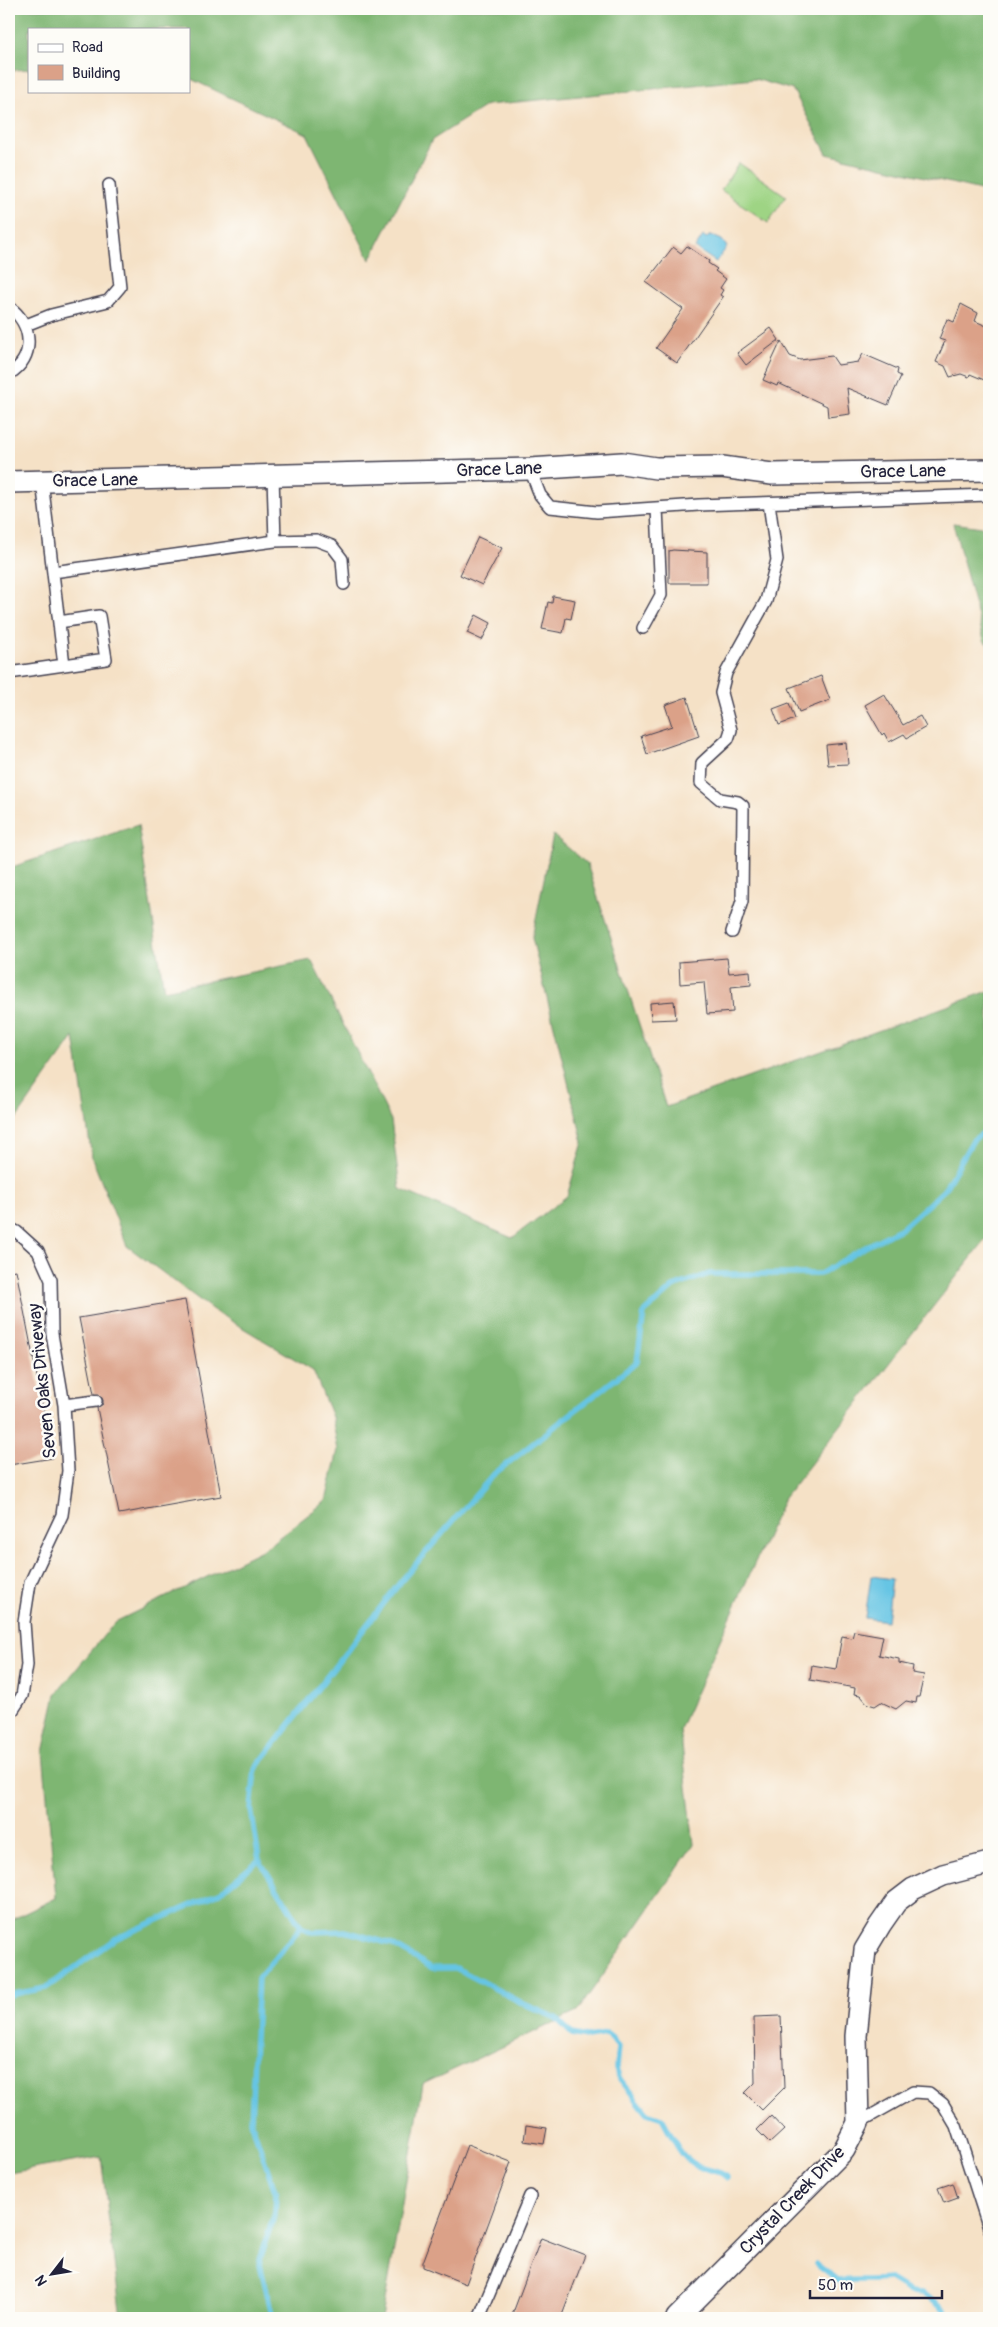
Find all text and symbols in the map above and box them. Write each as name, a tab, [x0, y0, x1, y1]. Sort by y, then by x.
legend	[28, 28, 190, 92]
text: Road	[72, 38, 103, 57]
text: Building	[72, 64, 120, 83]
street label: Grace Lane	[456, 457, 542, 482]
street label: Grace Lane	[860, 459, 946, 484]
street label: Grace Lane	[52, 468, 138, 493]
street label: Seven Oaks Driveway	[23, 1302, 62, 1460]
street label: Crystal Creek Drive	[735, 2141, 850, 2259]
north arrow	[28, 2250, 78, 2300]
scale bar	[810, 2267, 943, 2299]
text: N	[32, 2272, 51, 2289]
text: 50 m	[818, 2276, 853, 2295]

